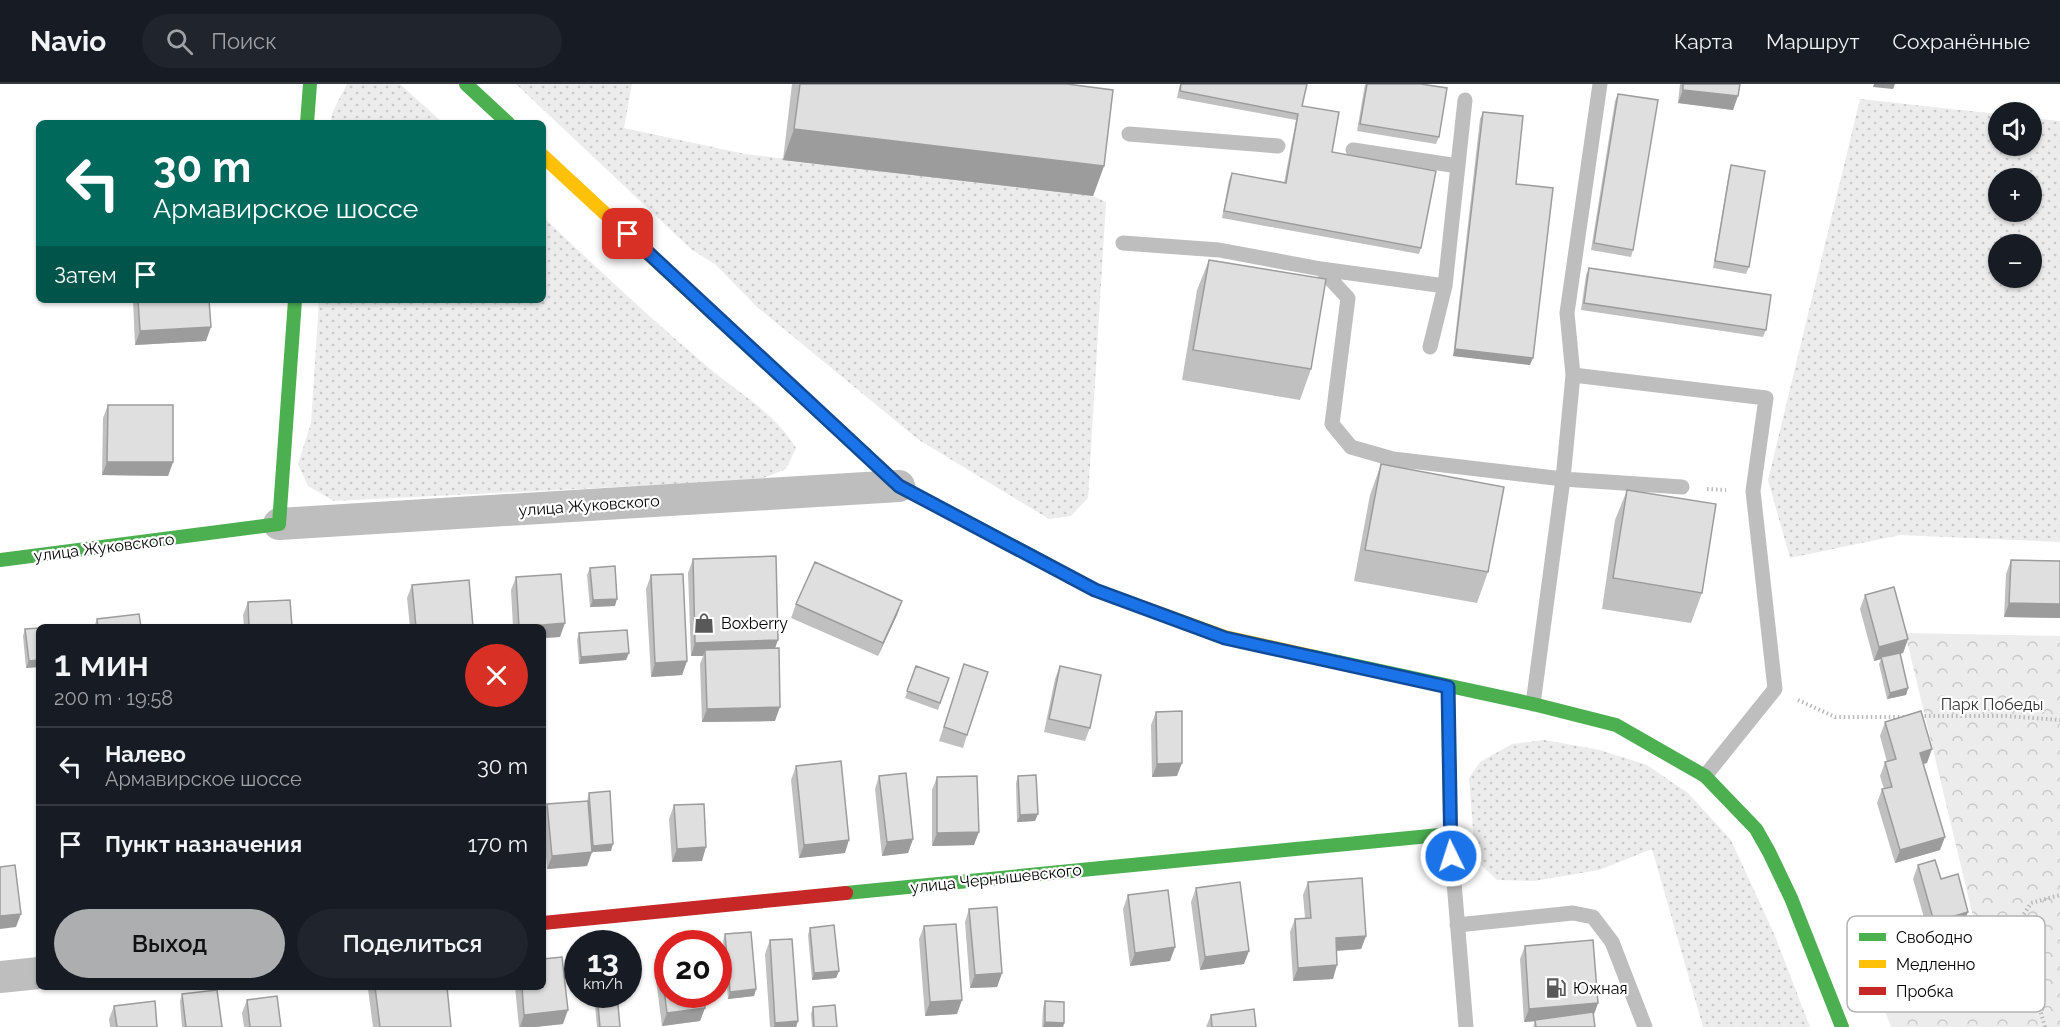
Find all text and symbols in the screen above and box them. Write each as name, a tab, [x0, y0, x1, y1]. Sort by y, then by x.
search box	[142, 14, 562, 68]
text: Navio	[30, 25, 106, 58]
icon: search	[163, 25, 196, 58]
text: Поиск	[211, 28, 277, 54]
text: Карта	[1674, 29, 1733, 54]
text: Маршрут	[1766, 29, 1859, 54]
text: Сохранённые	[1892, 29, 2030, 54]
map controls	[1988, 102, 2042, 288]
button: sound	[1988, 102, 2042, 156]
text: 30 m	[153, 143, 251, 192]
icon: left	[54, 144, 132, 222]
button: +	[1988, 168, 2042, 222]
text: Армавирское шоссе	[153, 193, 418, 224]
pin	[602, 208, 653, 259]
icon: arrive	[611, 217, 644, 250]
button: −	[1988, 234, 2042, 288]
icon: arrive	[129, 258, 162, 291]
text: Затем	[54, 262, 117, 288]
street label: улица Жуковского	[518, 491, 660, 520]
street label: улица Жуковского	[33, 529, 175, 566]
shop icon: Boxberry	[692, 611, 716, 635]
place label: Boxberry	[721, 614, 788, 633]
text: 1 мин	[54, 642, 149, 684]
button: close	[465, 644, 528, 707]
text: 200 m · 19:58	[54, 686, 173, 710]
park label: Парк Победы	[1941, 695, 2043, 714]
text: Налево	[105, 741, 186, 767]
icon: left	[54, 750, 87, 783]
text: 30 m	[477, 753, 528, 779]
text: Армавирское шоссе	[105, 767, 302, 791]
position arrow	[1419, 824, 1483, 888]
icon: arrive	[54, 828, 87, 861]
text: Пункт назначения	[105, 831, 302, 857]
text: 170 m	[468, 831, 528, 857]
street label: улица Чернышевского	[910, 860, 1083, 897]
button: Выход	[54, 909, 285, 978]
button: Поделиться	[297, 909, 528, 978]
legend	[1847, 916, 2045, 1012]
text: Свободно	[1896, 928, 1972, 947]
speed limit sign: 20	[654, 930, 732, 1008]
text: 13	[587, 944, 619, 979]
text: Медленно	[1896, 955, 1975, 974]
text: km/h	[583, 975, 623, 993]
fuel station icon: Южная	[1544, 976, 1568, 1000]
place label: Южная	[1573, 979, 1628, 998]
text: Пробка	[1896, 982, 1954, 1001]

